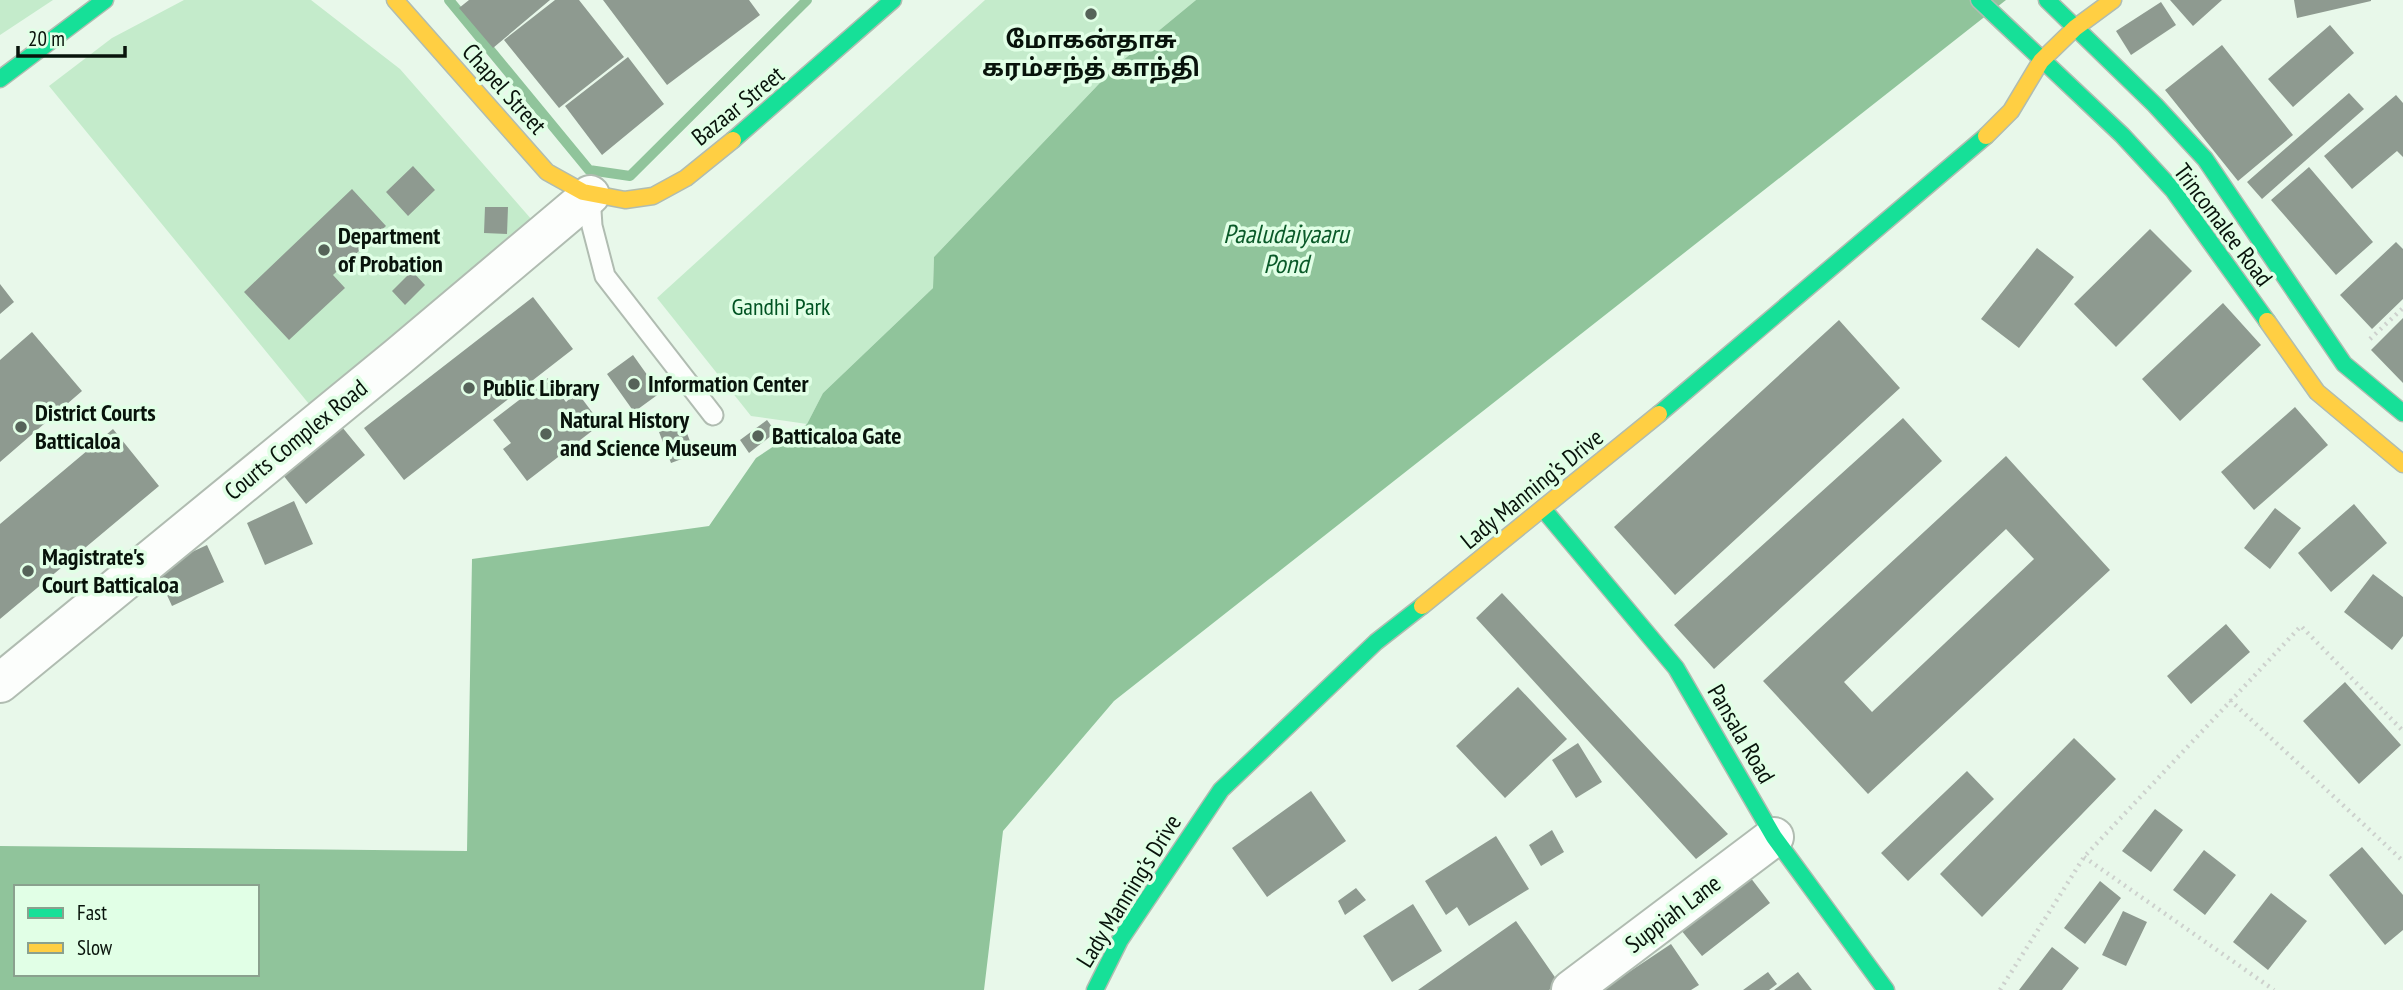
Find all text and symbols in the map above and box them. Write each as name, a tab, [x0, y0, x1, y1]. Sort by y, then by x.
marker: மோகன்தாசு கரம்சந்த் காந்தி	[1083, 6, 1099, 22]
scale bar	[18, 14, 124, 58]
place label: மோகன்தாசு கரம்சந்த் காந்தி	[982, 24, 1200, 84]
text: 20 m	[28, 25, 65, 52]
street label: Chapel Street	[455, 37, 554, 141]
street label: Bazaar Street	[685, 59, 791, 152]
street label: Trincomalee Road	[2167, 157, 2280, 292]
water label: Paaludaiyaaru Pond	[1223, 217, 1350, 280]
place label: Department of Probation	[338, 220, 443, 279]
marker: Department of Probation	[316, 242, 332, 258]
park label: Gandhi Park	[732, 291, 831, 322]
place label: Information Center	[648, 368, 809, 399]
street label: Courts Complex Road	[218, 372, 374, 507]
place label: Public Library	[483, 372, 599, 403]
marker: Information Center	[626, 376, 642, 392]
marker: Public Library	[461, 380, 477, 396]
place label: District Courts Batticaloa	[35, 397, 156, 456]
place label: Natural History and Science Museum	[560, 404, 737, 463]
marker: District Courts Batticaloa	[13, 419, 29, 435]
place label: Batticaloa Gate	[772, 420, 901, 451]
street label: Lady Manning’s Drive	[1454, 422, 1609, 556]
marker: Natural History and Science Museum	[538, 426, 554, 442]
marker: Batticaloa Gate	[750, 428, 766, 444]
place label: Magistrate's Court Batticaloa	[42, 541, 179, 600]
marker: Magistrate's Court Batticaloa	[20, 563, 36, 579]
street label: Pansala Road	[1701, 679, 1782, 789]
street label: Lady Manning’s Drive	[1069, 809, 1188, 973]
street label: Suppiah Lane	[1619, 868, 1727, 960]
legend	[14, 885, 259, 976]
text: Fast	[77, 899, 107, 926]
text: Slow	[77, 934, 113, 961]

